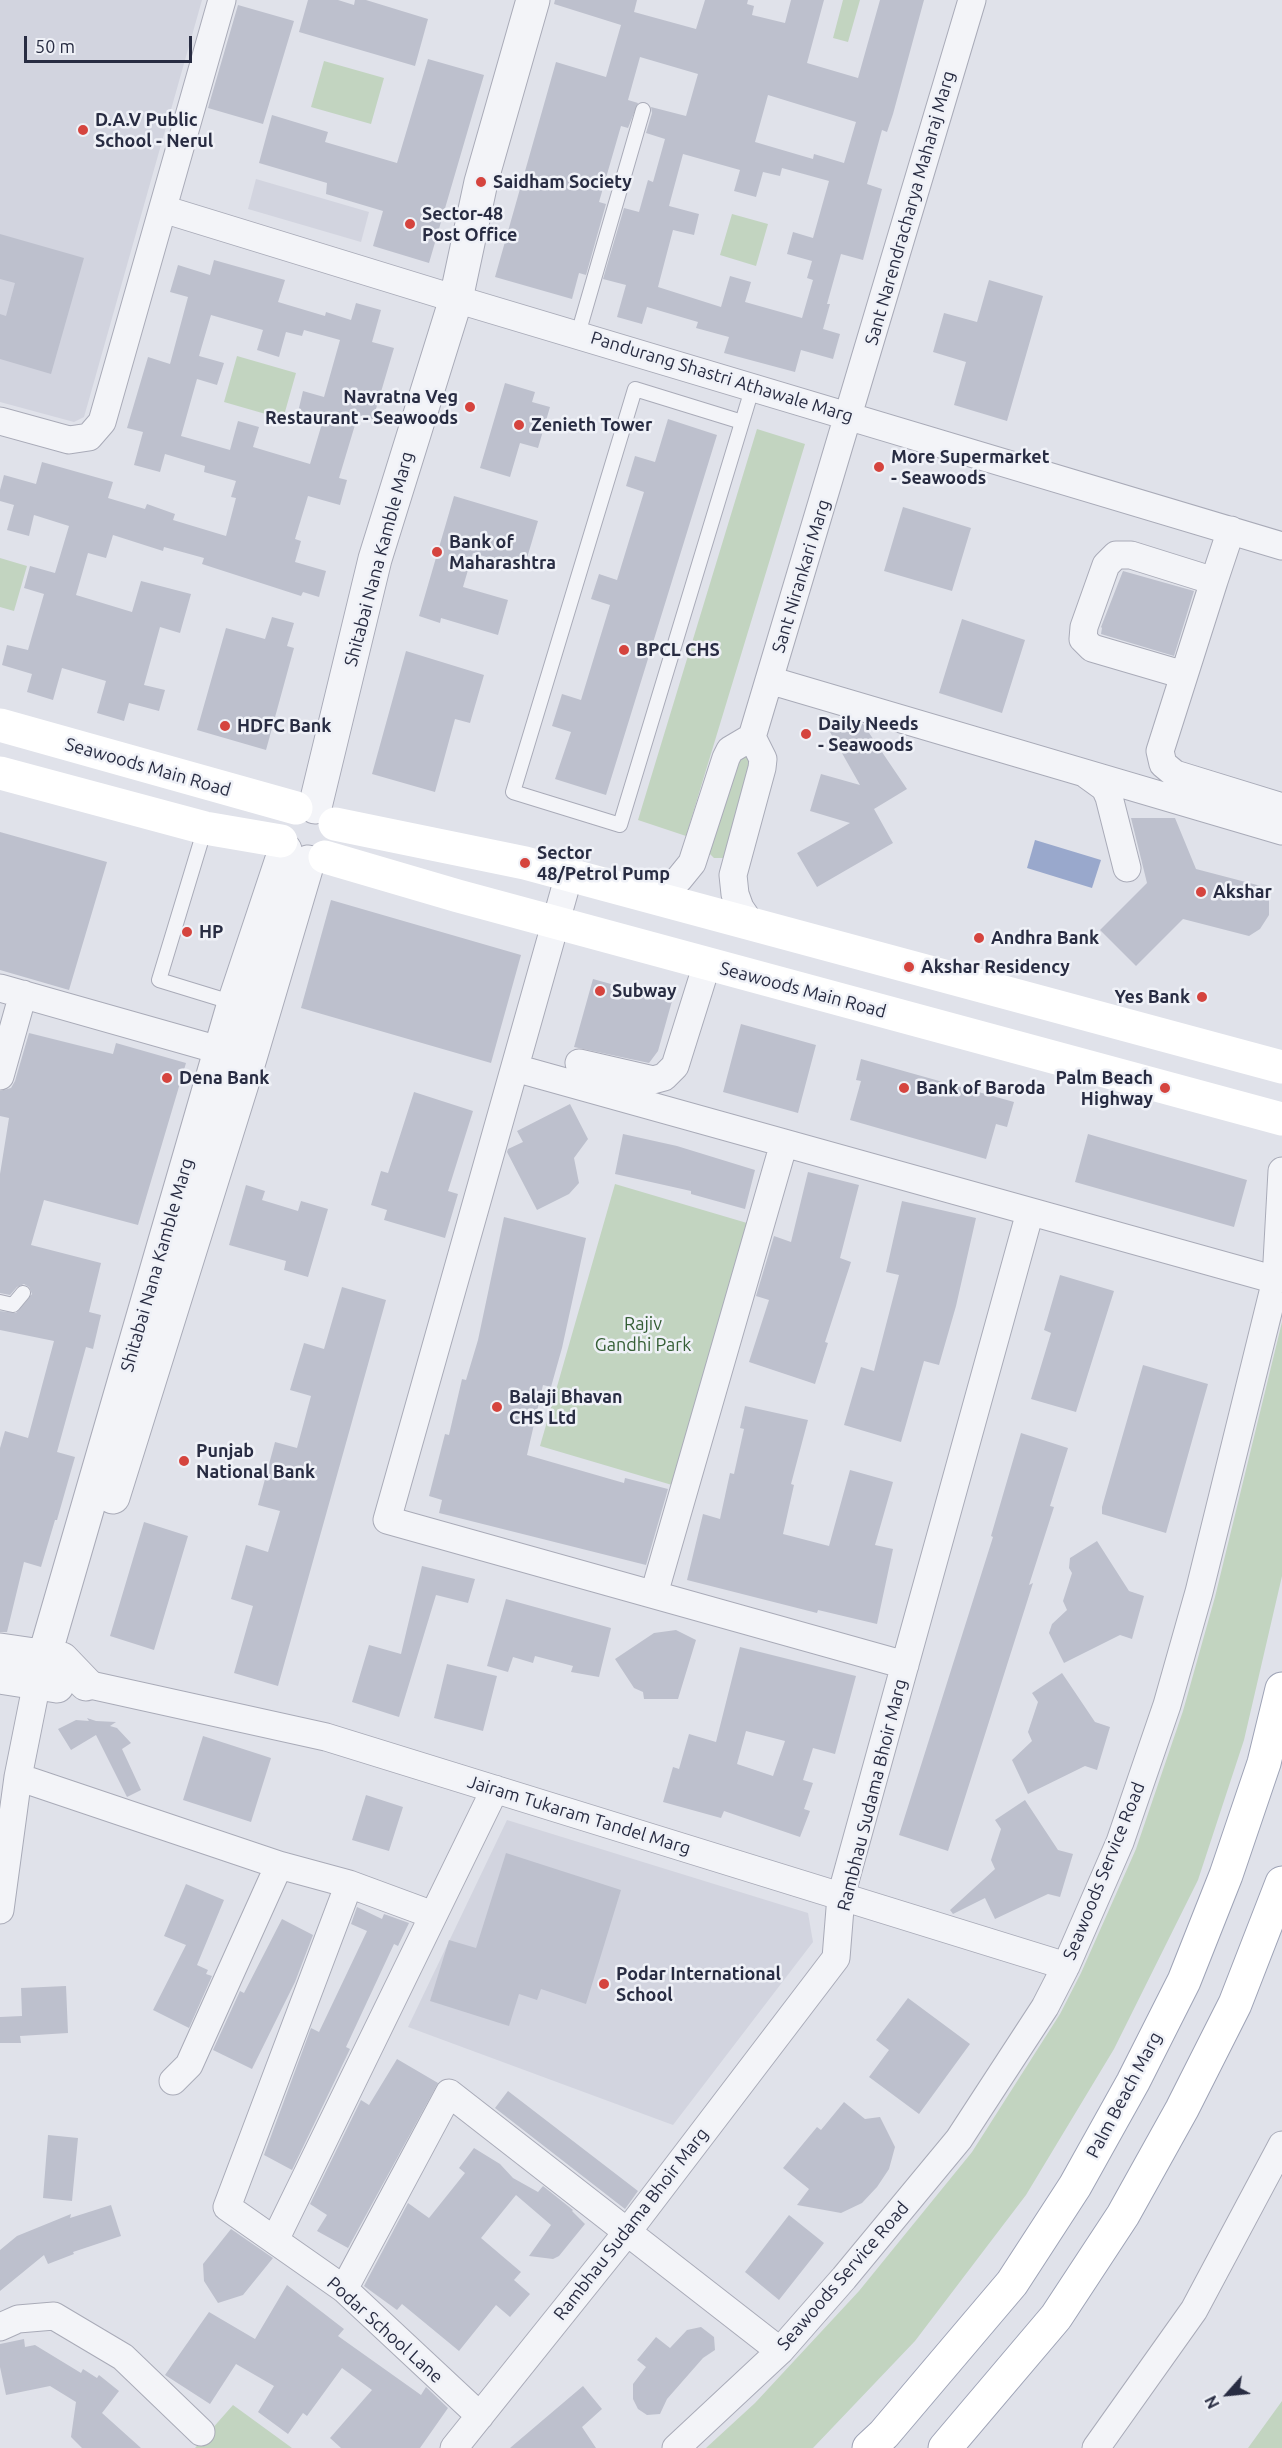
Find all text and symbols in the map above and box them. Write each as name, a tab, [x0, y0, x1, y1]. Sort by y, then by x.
scale bar	[27, 24, 195, 62]
text: 50 m	[35, 36, 75, 56]
street label: Sant Narendracharya Maharaj Marg	[860, 68, 960, 348]
place label: D.A.V Public School - Nerul	[95, 109, 213, 152]
marker: D.A.V Public School - Nerul	[76, 123, 90, 137]
place label: Saidham Society	[493, 171, 632, 193]
marker: Saidham Society	[474, 175, 488, 189]
place label: Sector-48 Post Office	[422, 203, 517, 246]
marker: Sector-48 Post Office	[403, 217, 417, 231]
street label: Pandurang Shastri Athawale Marg	[588, 327, 856, 427]
place label: Navratna Veg Restaurant - Seawoods	[265, 386, 458, 428]
marker: Navratna Veg Restaurant - Seawoods	[463, 400, 477, 414]
place label: Zenieth Tower	[531, 414, 652, 436]
marker: Zenieth Tower	[512, 418, 526, 432]
place label: More Supermarket - Seawoods	[891, 446, 1049, 488]
street label: Shitabai Nana Kamble Marg	[340, 449, 418, 669]
marker: More Supermarket - Seawoods	[872, 460, 886, 474]
street label: Sant Nirankari Marg	[767, 497, 835, 655]
place label: Bank of Maharashtra	[449, 531, 556, 574]
marker: Bank of Maharashtra	[430, 545, 444, 559]
place label: BPCL CHS	[636, 639, 720, 661]
marker: BPCL CHS	[617, 643, 631, 657]
place label: Daily Needs - Seawoods	[818, 713, 918, 756]
place label: HDFC Bank	[237, 715, 331, 737]
marker: HDFC Bank	[218, 719, 232, 733]
marker: Daily Needs - Seawoods	[799, 727, 813, 741]
street label: Seawoods Main Road	[63, 733, 233, 801]
place label: Sector 48/Petrol Pump	[537, 842, 670, 884]
marker: Sector 48/Petrol Pump	[518, 856, 532, 870]
place label: Akshar	[1213, 881, 1272, 903]
marker: Akshar	[1194, 885, 1208, 899]
place label: HP	[199, 921, 223, 943]
marker: HP	[180, 925, 194, 939]
place label: Andhra Bank	[991, 927, 1099, 949]
marker: Andhra Bank	[972, 931, 986, 945]
place label: Akshar Residency	[921, 956, 1070, 978]
street label: Seawoods Main Road	[718, 957, 888, 1023]
marker: Akshar Residency	[902, 960, 916, 974]
place label: Subway	[612, 980, 676, 1002]
marker: Subway	[593, 984, 607, 998]
place label: Yes Bank	[1114, 986, 1190, 1008]
marker: Yes Bank	[1195, 990, 1209, 1004]
place label: Dena Bank	[179, 1067, 269, 1089]
place label: Palm Beach Highway	[1055, 1067, 1153, 1110]
marker: Dena Bank	[160, 1071, 174, 1085]
place label: Bank of Baroda	[916, 1077, 1045, 1099]
marker: Bank of Baroda	[897, 1081, 911, 1095]
marker: Palm Beach Highway	[1158, 1081, 1172, 1095]
street label: Shitabai Nana Kamble Marg	[116, 1156, 198, 1374]
park label: Rajiv Gandhi Park	[595, 1313, 691, 1356]
place label: Balaji Bhavan CHS Ltd	[509, 1386, 623, 1428]
marker: Balaji Bhavan CHS Ltd	[490, 1400, 504, 1414]
place label: Punjab National Bank	[196, 1440, 315, 1482]
marker: Punjab National Bank	[177, 1454, 191, 1468]
street label: Rambhau Sudama Bhoir Marg	[833, 1677, 911, 1913]
street label: Jairam Tukaram Tandel Marg	[465, 1771, 693, 1859]
street label: Seawoods Service Road	[1058, 1779, 1150, 1963]
place label: Podar International School	[616, 1963, 781, 2006]
marker: Podar International School	[597, 1977, 611, 1991]
street label: Palm Beach Marg	[1082, 2028, 1166, 2162]
street label: Rambhau Sudama Bhoir Marg	[549, 2123, 713, 2325]
street label: Seawoods Service Road	[773, 2197, 913, 2355]
street label: Podar School Lane	[323, 2272, 447, 2388]
north arrow	[1198, 2364, 1258, 2424]
text: N	[1201, 2393, 1223, 2412]

